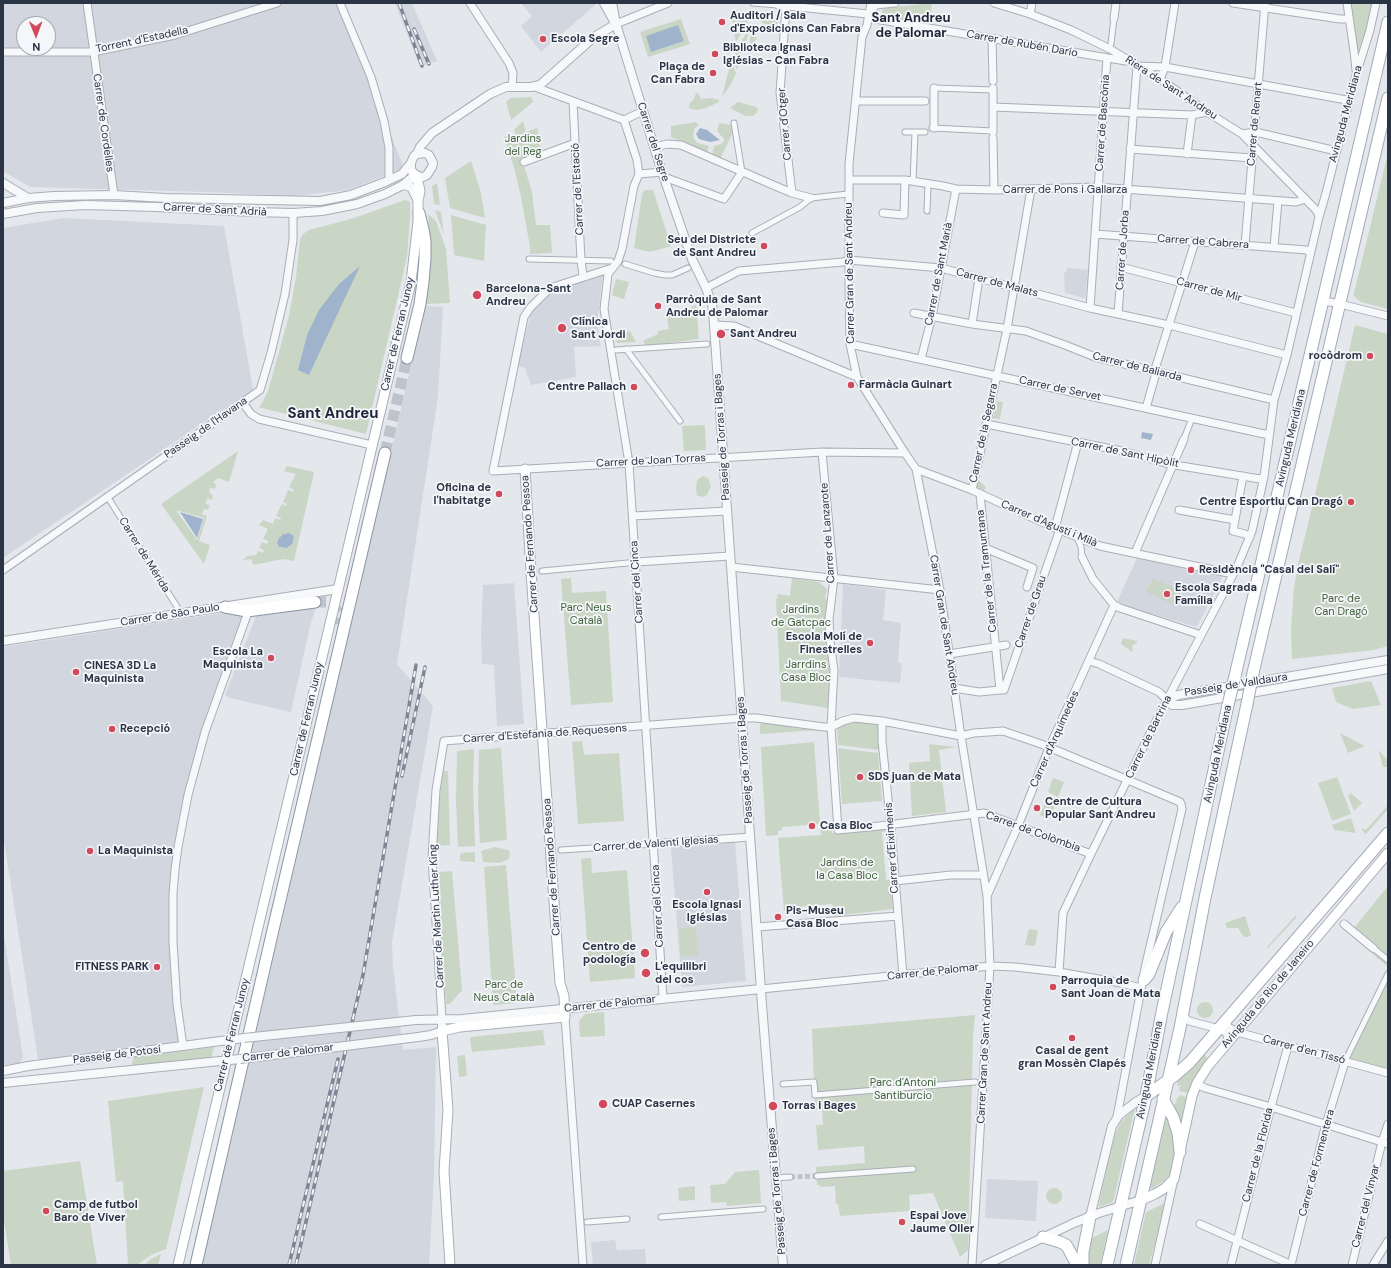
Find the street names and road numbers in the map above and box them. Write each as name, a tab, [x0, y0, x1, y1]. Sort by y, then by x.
street label: Torrent d'Estadella	[95, 24, 189, 56]
street label: Carrer de Rubén Darío	[965, 28, 1079, 60]
street label: Riera de Sant Andreu	[1122, 53, 1220, 123]
street label: Avinguda Meridiana	[1327, 64, 1365, 164]
street label: Carrer de Cordelles	[90, 73, 116, 173]
street label: Carrer de Bascònia	[1093, 74, 1113, 172]
street label: Carrer de Renart	[1245, 81, 1265, 167]
street label: Carrer d'Otger	[775, 87, 795, 161]
street label: Carrer del Segre	[634, 101, 672, 183]
street label: Carrer de l'Estació	[569, 142, 587, 236]
street label: Carrer de Pons i Gallarza	[1003, 183, 1127, 197]
street label: Carrer de Sant Adrià	[163, 201, 267, 219]
street label: Carrer Gran de Sant Andreu	[842, 202, 858, 344]
street label: Carrer de Jorba	[1114, 210, 1132, 290]
street label: Carrer de Sant Marià	[923, 221, 955, 327]
street label: Carrer de Cabrera	[1157, 232, 1249, 252]
street label: Carrer de Malats	[954, 266, 1040, 300]
street label: Carrer de Mir	[1175, 275, 1243, 305]
street label: Carrer de Ferran Junoy	[378, 276, 418, 392]
street label: Carrer de Baliarda	[1091, 350, 1183, 384]
street label: Passeig de Torras i Bages	[711, 373, 733, 501]
street label: Carrer de Servet	[1018, 374, 1102, 404]
street label: Carrer de la Segarra	[967, 382, 1001, 484]
street label: Avinguda Meridiana	[1273, 388, 1309, 488]
street label: Passeig de l'Havana	[162, 394, 250, 462]
street label: Carrer de Sant Hipòlit	[1070, 435, 1180, 471]
street label: Carrer de Joan Torras	[596, 452, 706, 470]
street label: Carrer de Fernando Pessoa	[519, 475, 541, 613]
street label: Carrer de Lanzarote	[818, 482, 838, 584]
street label: Carrer d'Agustí i Milà	[999, 498, 1099, 550]
street label: Carrer de la Tramuntana	[974, 509, 1000, 633]
street label: Carrer de Mérida	[116, 515, 172, 595]
street label: Carrer del Cinca	[628, 540, 646, 624]
street label: Carrer Gran de Sant Andreu	[926, 554, 962, 696]
street label: Carrer de Grau	[1012, 574, 1050, 650]
street label: Carrer de São Paulo	[119, 601, 221, 629]
street label: Carrer de Ferran Junoy	[287, 661, 327, 777]
street label: Passeig de Valldaura	[1184, 670, 1288, 700]
street label: Carrer d'Arquímedes	[1028, 689, 1082, 789]
street label: Carrer de Bartrina	[1123, 693, 1175, 781]
street label: Passeig de Torras i Bages	[734, 696, 756, 824]
street label: Avinguda Meridiana	[1201, 704, 1235, 804]
street label: Carrer d'Estefania de Requesens	[462, 722, 628, 746]
street label: Carrer de Fernando Pessoa	[541, 798, 563, 936]
street label: Carrer d'Eiximenis	[882, 802, 902, 894]
street label: Carrer de Colòmbia	[984, 809, 1082, 855]
street label: Carrer de Valentí Iglesias	[593, 833, 719, 855]
street label: Carrer de Martin Luther King	[427, 844, 447, 988]
street label: Carrer del Cinca	[649, 864, 667, 948]
street label: Avinguda de Rio de Janeiro	[1219, 937, 1317, 1051]
street label: Carrer de Palomar	[887, 961, 979, 983]
street label: Carrer de Ferran Junoy	[211, 977, 253, 1093]
street label: Carrer Gran de Sant Andreu	[975, 982, 995, 1124]
street label: Carrer de Palomar	[564, 993, 656, 1015]
street label: Avinguda Meridiana	[1134, 1020, 1166, 1120]
street label: Carrer d'en Tissó	[1261, 1033, 1347, 1067]
street label: Carrer de Palomar	[242, 1041, 334, 1065]
street label: Passeig de Potosí	[72, 1043, 162, 1067]
street label: Carrer de la Florida	[1240, 1106, 1276, 1204]
street label: Carrer de Formentera	[1296, 1108, 1338, 1218]
street label: Passeig de Torras i Bages	[765, 1127, 789, 1255]
street label: Carrer del Vinyar	[1349, 1163, 1383, 1249]

